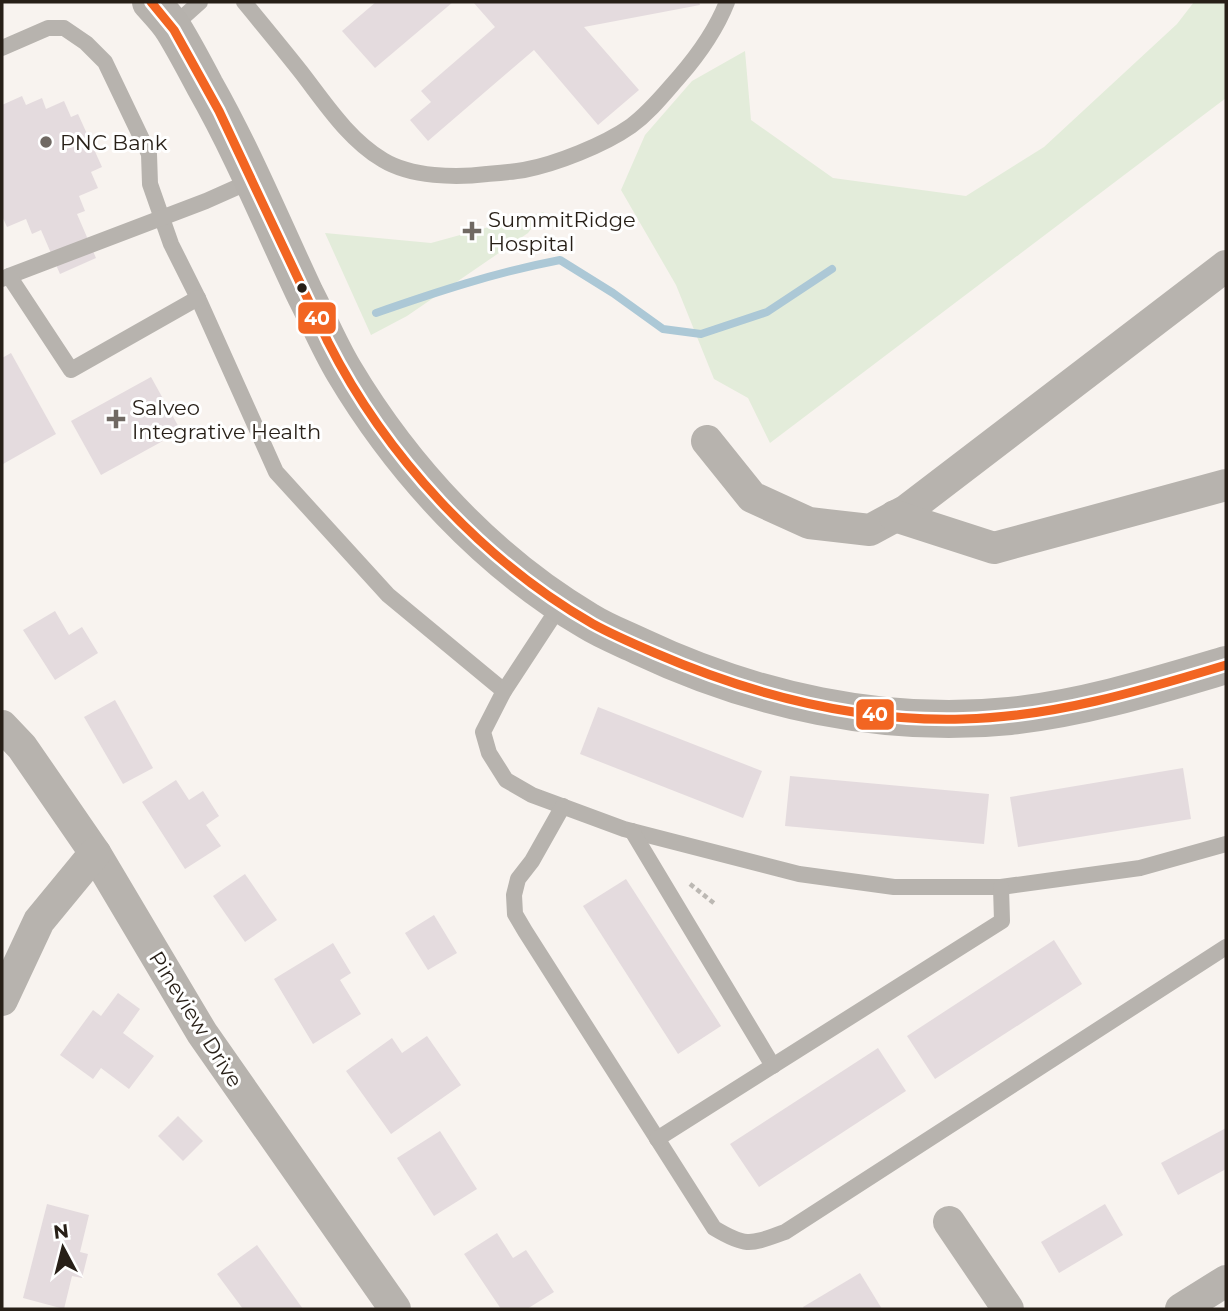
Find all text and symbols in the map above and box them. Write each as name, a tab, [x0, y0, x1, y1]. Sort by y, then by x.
place label: PNC Bank	[60, 130, 168, 155]
marker: PNC Bank	[38, 134, 54, 150]
place label: SummitRidge Hospital	[488, 207, 636, 256]
marker: SummitRidge Hospital	[462, 221, 482, 241]
unlabelled marker	[295, 281, 309, 295]
line badge: 40	[297, 301, 337, 335]
text: 40	[304, 307, 330, 330]
place label: Salveo Integrative Health	[132, 395, 321, 444]
marker: Salveo Integrative Health	[106, 409, 126, 429]
line badge: 40	[855, 698, 895, 731]
text: 40	[862, 703, 888, 726]
street label: Pineview Drive	[144, 946, 248, 1092]
north arrow	[28, 1213, 98, 1283]
text: N	[52, 1219, 70, 1244]

